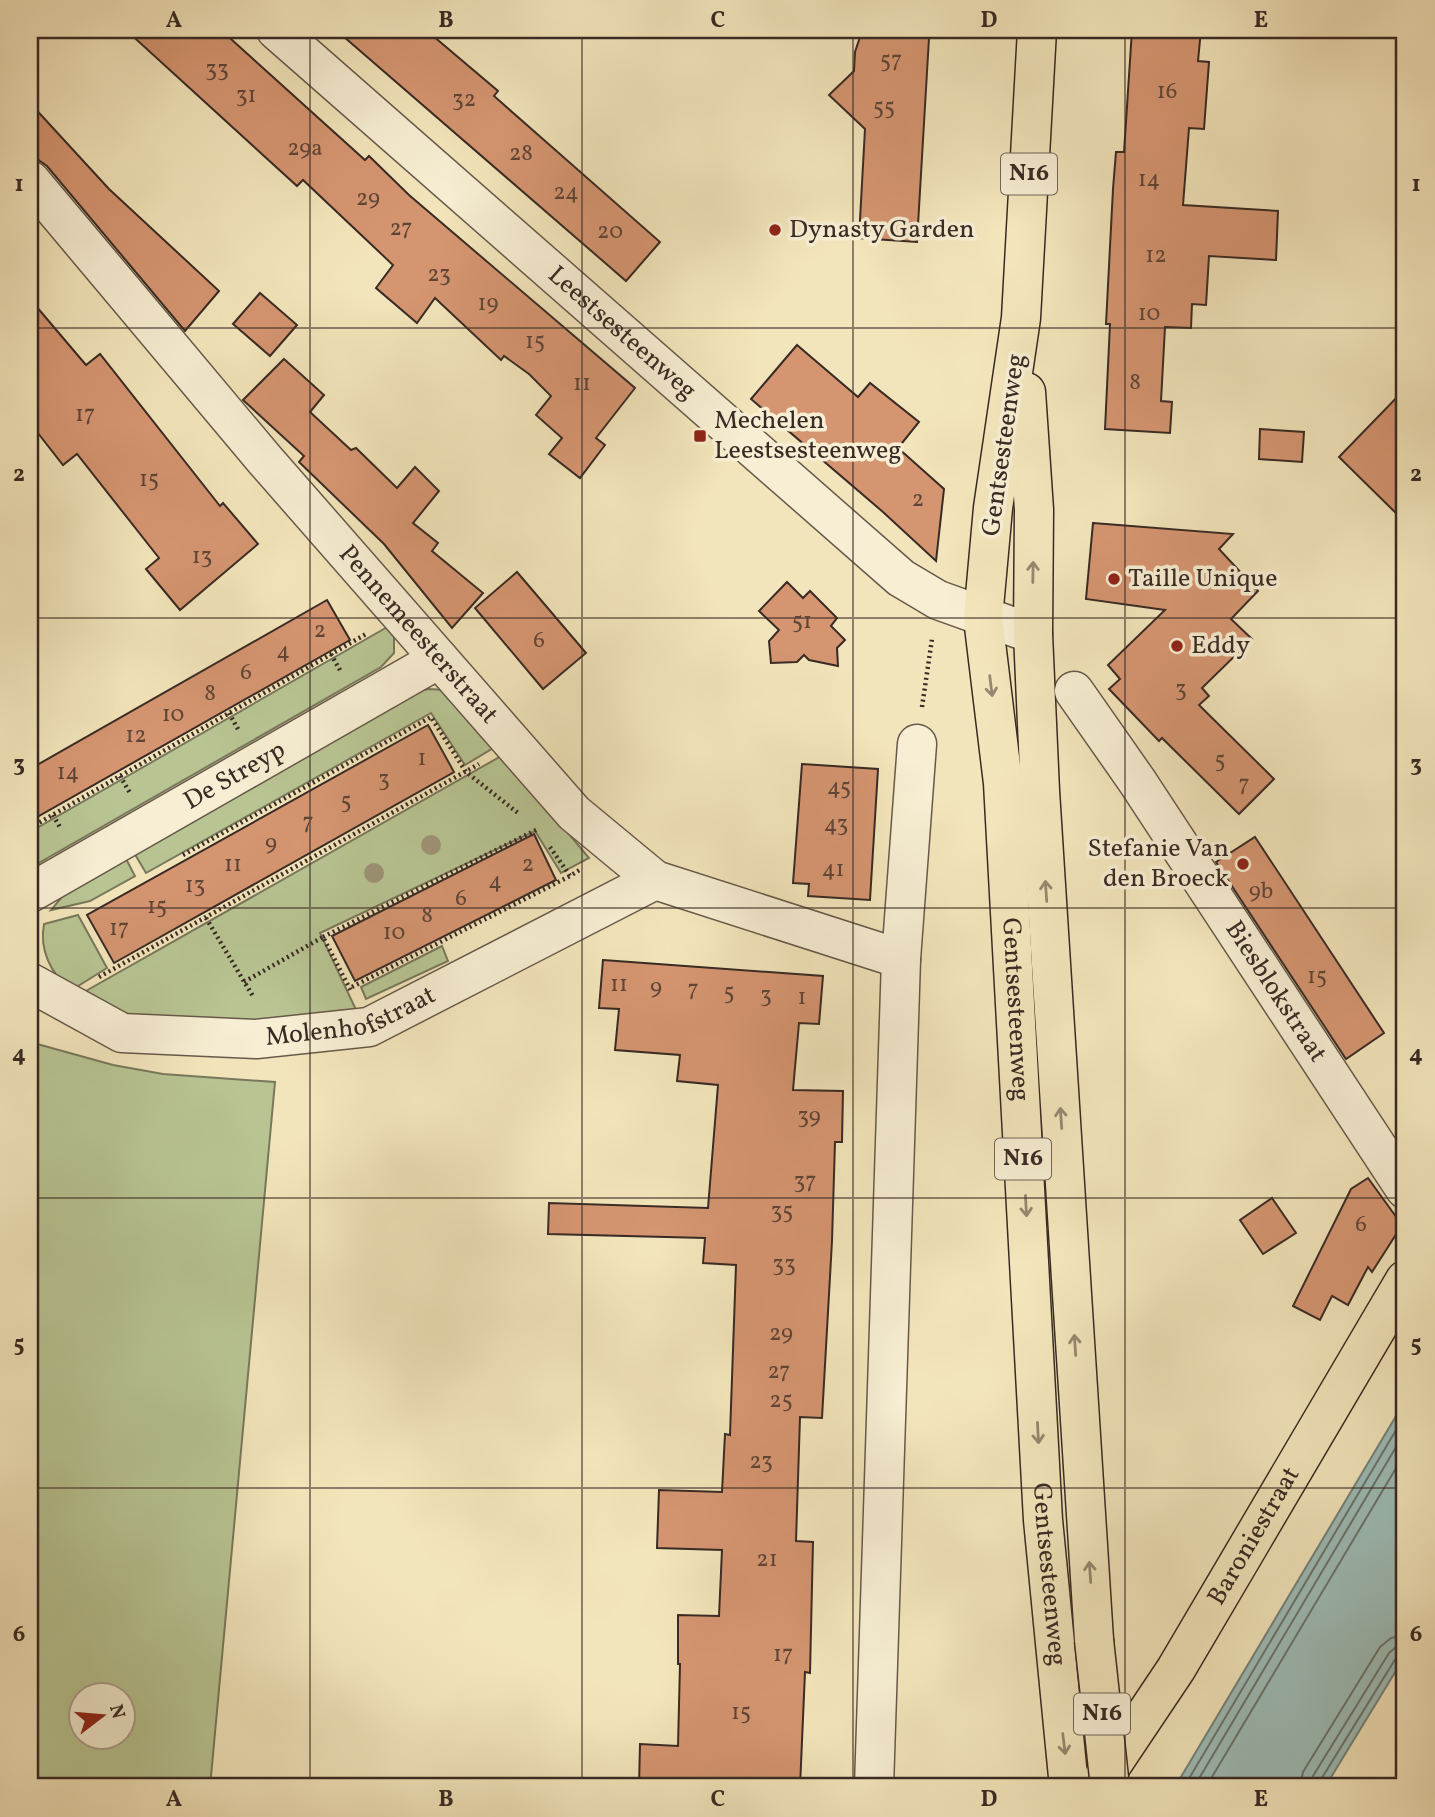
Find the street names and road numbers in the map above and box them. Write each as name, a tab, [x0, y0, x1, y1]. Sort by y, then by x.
road number: N16	[1001, 154, 1057, 194]
street label: Leestsesteenweg	[539, 258, 704, 409]
street label: Gentsesteenweg	[973, 351, 1035, 539]
street label: Pennemeesterstraat	[330, 538, 506, 732]
street label: De Streyp	[177, 732, 292, 819]
street label: Biesblokstraat	[1216, 914, 1335, 1070]
street label: Gentsesteenweg	[992, 917, 1038, 1102]
street label: Molenhofstraat	[264, 978, 442, 1056]
road number: N16	[995, 1139, 1051, 1180]
street label: Baroniestraat	[1199, 1460, 1309, 1612]
street label: Gentsesteenweg	[1023, 1482, 1075, 1668]
road number: N16	[1074, 1694, 1130, 1734]

